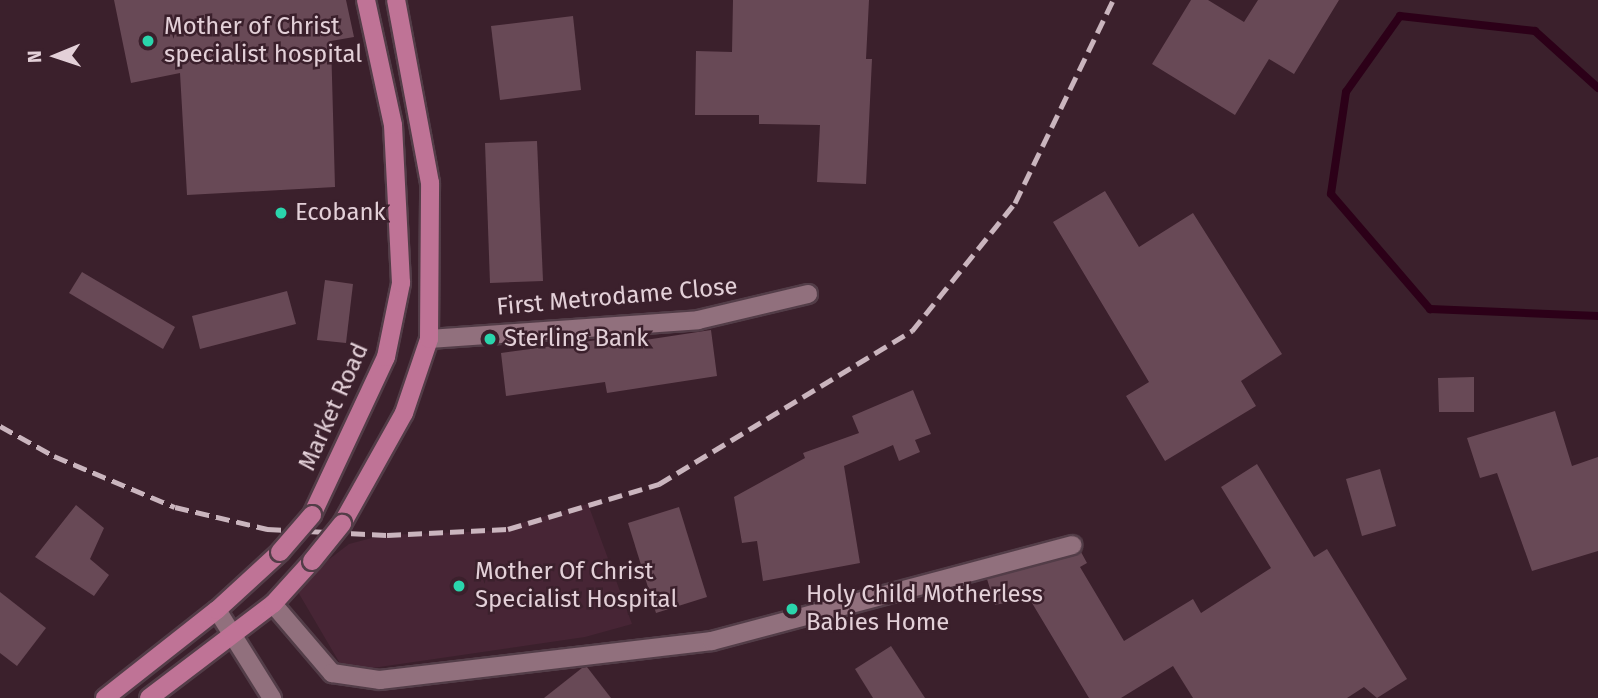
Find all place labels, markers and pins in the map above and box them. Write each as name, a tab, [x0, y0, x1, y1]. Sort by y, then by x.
place label: Mother of Christ specialist hospital	[164, 13, 362, 69]
marker: Mother of Christ specialist hospital	[138, 31, 158, 51]
place label: Ecobank	[295, 199, 386, 227]
marker: Ecobank	[273, 205, 289, 221]
place label: Sterling Bank	[504, 325, 648, 353]
marker: Sterling Bank	[482, 331, 498, 347]
place label: Mother Of Christ Specialist Hospital	[475, 558, 677, 614]
marker: Mother Of Christ Specialist Hospital	[449, 576, 469, 596]
place label: Holy Child Motherless Babies Home	[806, 581, 1043, 637]
marker: Holy Child Motherless Babies Home	[784, 601, 800, 617]

